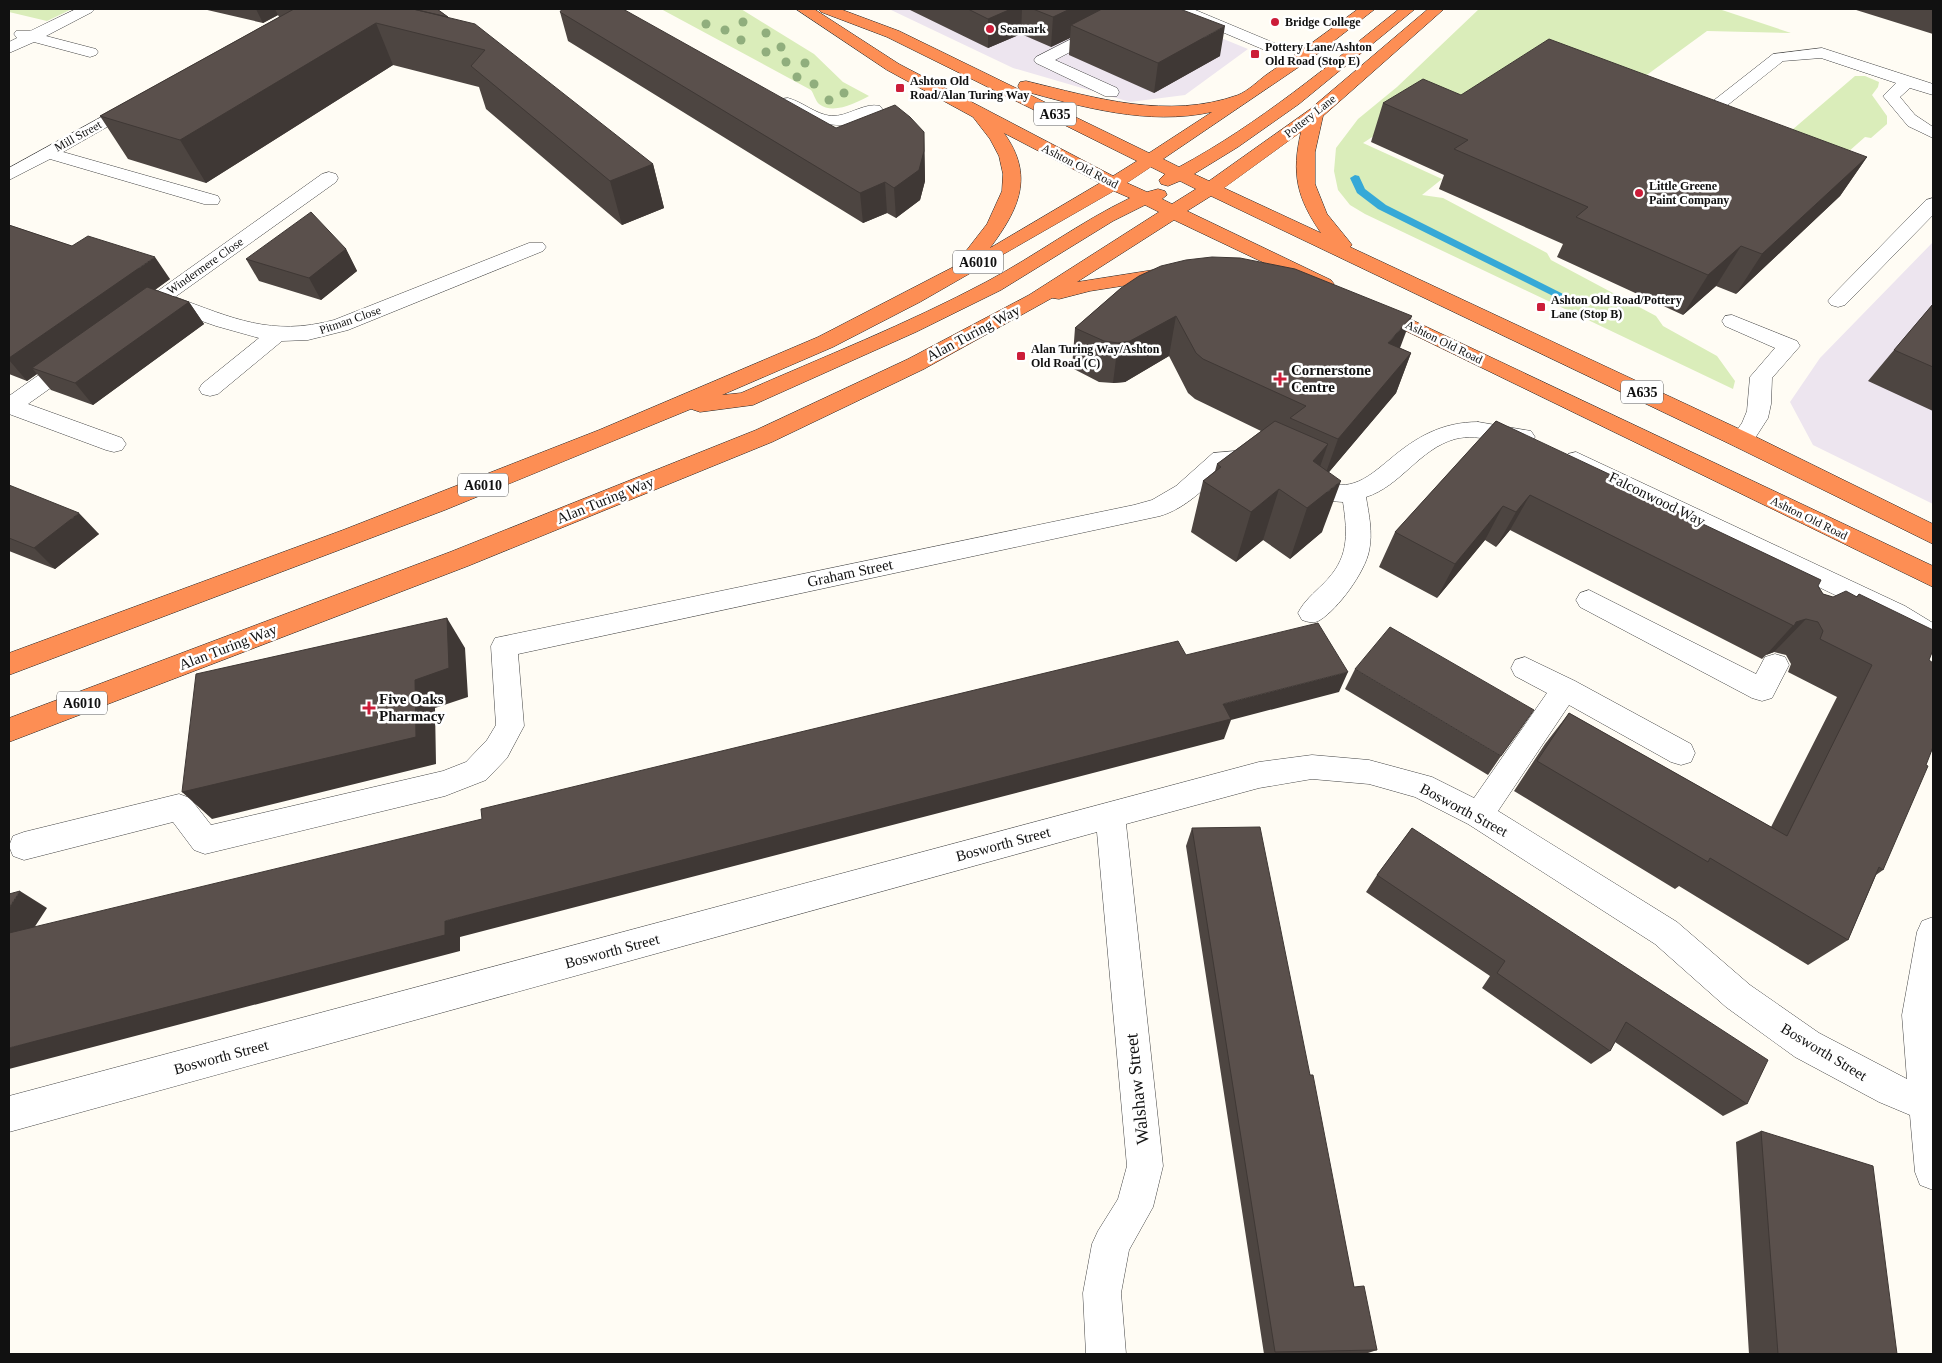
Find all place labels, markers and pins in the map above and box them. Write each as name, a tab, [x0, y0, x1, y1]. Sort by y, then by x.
place label: Bridge College	[1285, 15, 1361, 29]
marker: Bridge College	[1269, 16, 1281, 28]
place label: Seamark	[1000, 22, 1046, 36]
marker: Seamark	[984, 23, 996, 35]
place label: Pottery Lane/Ashton Old Road (Stop E)	[1265, 40, 1372, 68]
marker: Pottery Lane/Ashton Old Road (Stop E)	[1249, 48, 1261, 60]
place label: Ashton Old Road/Alan Turing Way	[910, 74, 1029, 102]
marker: Ashton Old Road/Alan Turing Way	[894, 82, 906, 94]
place label: Little Greene Paint Company	[1649, 179, 1729, 207]
marker: Little Greene Paint Company	[1633, 187, 1645, 199]
place label: Ashton Old Road/Pottery Lane (Stop B)	[1551, 293, 1682, 321]
marker: Ashton Old Road/Pottery Lane (Stop B)	[1535, 301, 1547, 313]
place label: Alan Turing Way/Ashton Old Road (C)	[1031, 342, 1160, 370]
marker: Alan Turing Way/Ashton Old Road (C)	[1015, 350, 1027, 362]
place label: Cornerstone Centre	[1291, 362, 1371, 395]
marker: Cornerstone Centre	[1273, 372, 1287, 386]
place label: Five Oaks Pharmacy	[379, 691, 445, 724]
marker: Five Oaks Pharmacy	[363, 702, 375, 714]

